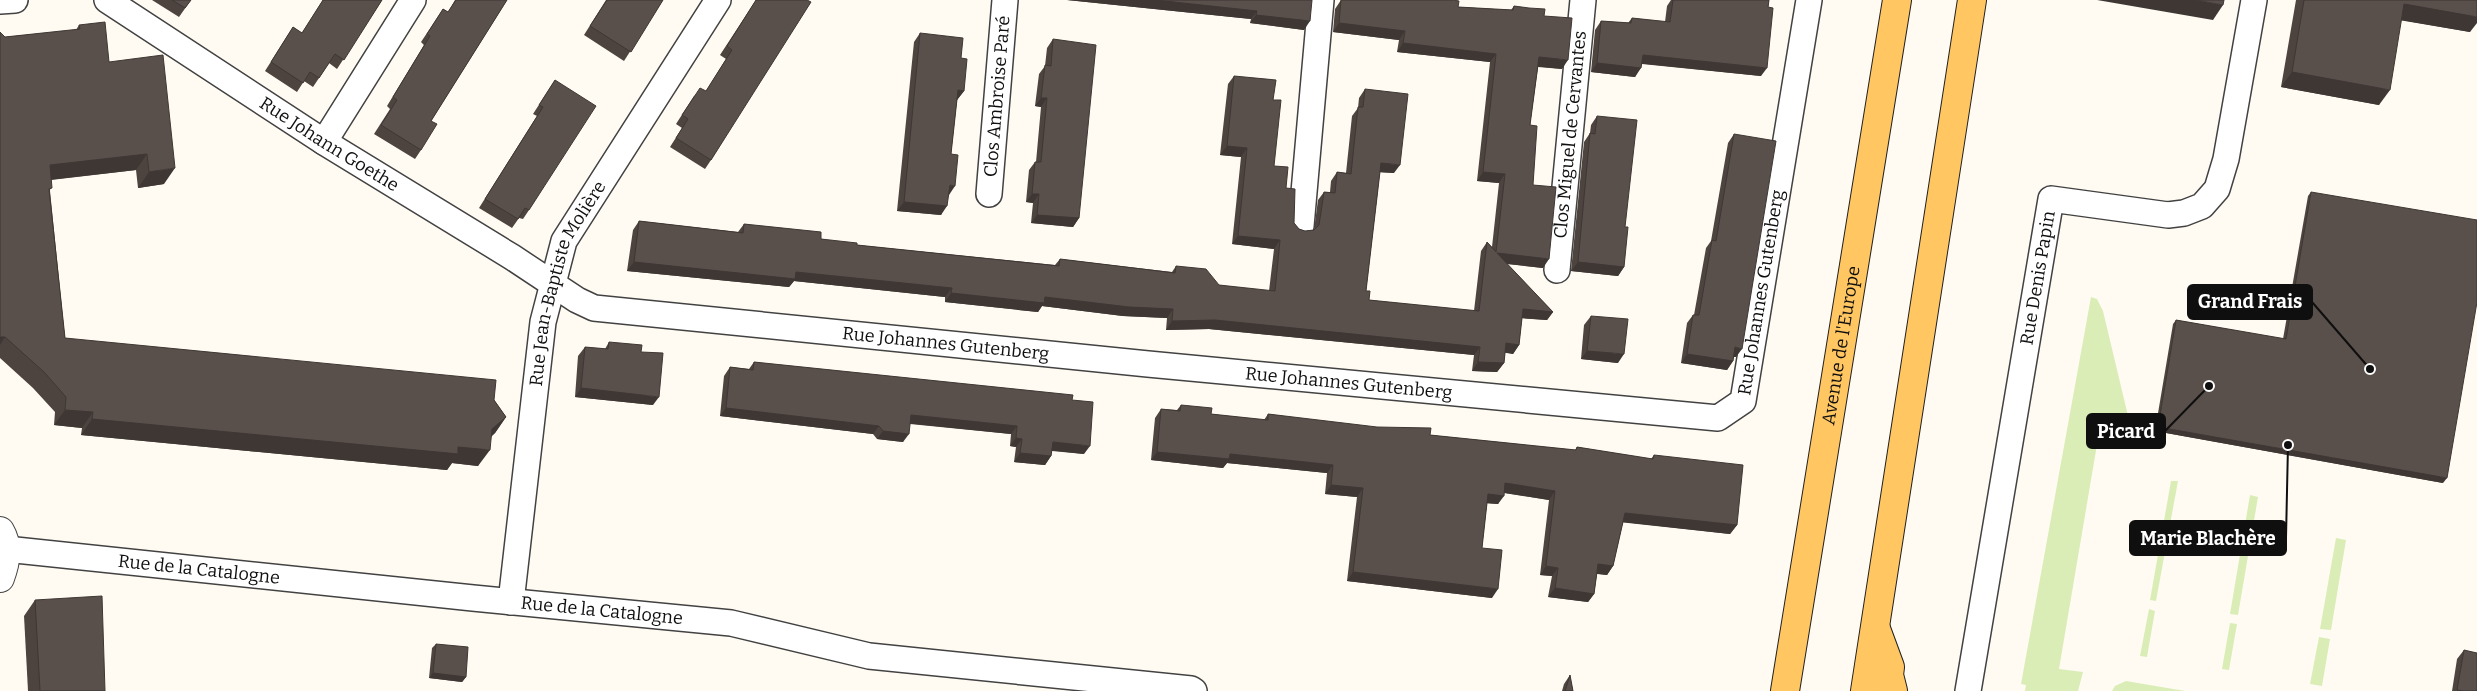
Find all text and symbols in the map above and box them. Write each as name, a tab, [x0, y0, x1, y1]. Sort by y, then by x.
street label: Clos Ambroise Paré	[979, 15, 1015, 178]
street label: Clos Miguel de Cervantes	[1549, 30, 1591, 239]
street label: Rue Johann Goethe	[256, 92, 403, 196]
street label: Rue Jean-Baptiste Molière	[525, 177, 611, 387]
street label: Rue Johannes Gutenberg	[1733, 188, 1789, 397]
street label: Rue Denis Papin	[2016, 209, 2060, 346]
street label: Avenue de l'Europe	[1817, 264, 1865, 427]
callout: Grand Frais	[2188, 285, 2312, 319]
text: Grand Frais	[2198, 290, 2302, 313]
street label: Rue Johannes Gutenberg	[841, 322, 1050, 365]
street label: Rue Johannes Gutenberg	[1244, 362, 1453, 404]
callout: Picard	[2087, 414, 2165, 448]
text: Picard	[2097, 420, 2155, 443]
callout: Marie Blachère	[2130, 521, 2286, 555]
text: Marie Blachère	[2140, 527, 2276, 550]
street label: Rue de la Catalogne	[117, 550, 281, 589]
street label: Rue de la Catalogne	[520, 592, 684, 629]

